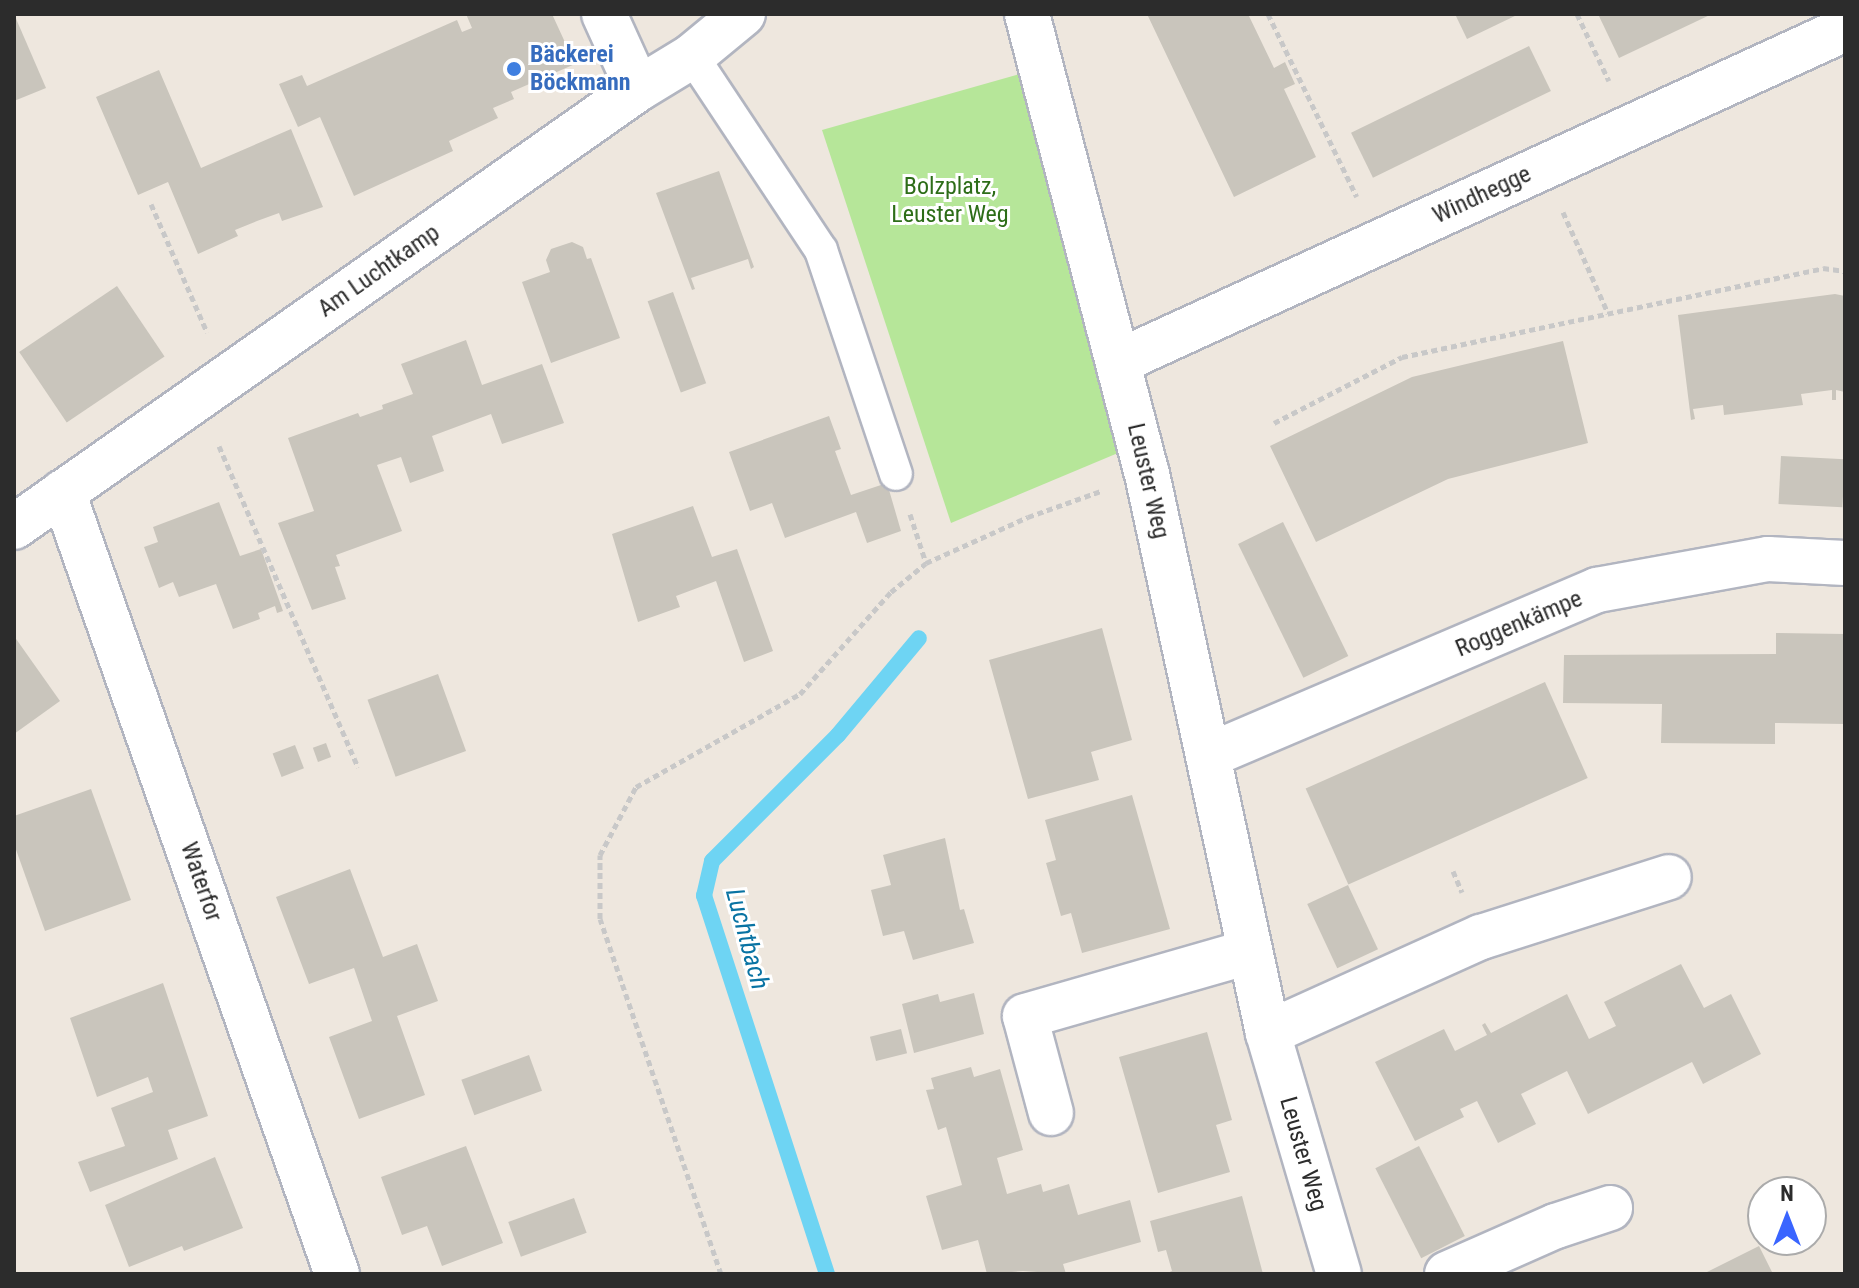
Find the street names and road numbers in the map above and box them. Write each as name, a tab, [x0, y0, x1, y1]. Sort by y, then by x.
street label: Windhegge	[1428, 160, 1536, 230]
street label: Am Luchtkamp	[313, 219, 445, 323]
street label: Leuster Weg	[1121, 421, 1175, 541]
street label: Roggenkämpe	[1451, 584, 1587, 664]
street label: Waterfor	[174, 838, 228, 926]
street label: Leuster Weg	[1273, 1094, 1333, 1214]

